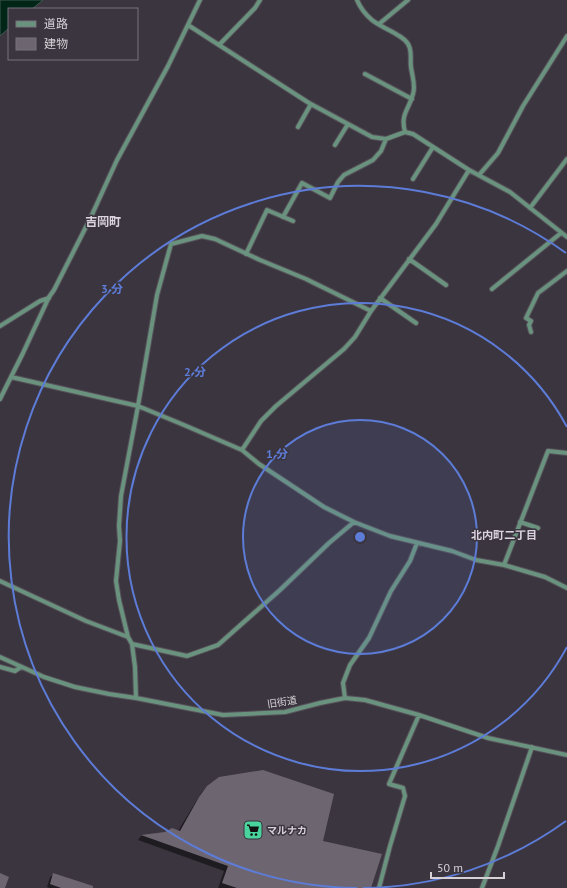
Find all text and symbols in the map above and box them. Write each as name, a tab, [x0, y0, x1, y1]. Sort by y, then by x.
legend	[8, 8, 138, 60]
text: 道路	[44, 16, 68, 31]
text: 建物	[44, 36, 68, 51]
district label: 吉岡町	[85, 214, 121, 229]
text: 3 分	[101, 281, 123, 296]
text: 2 分	[184, 364, 206, 379]
text: 1 分	[266, 446, 288, 461]
district label: 北内町二丁目	[471, 528, 537, 542]
centre of rings	[353, 530, 367, 544]
street label: 旧街道	[266, 693, 298, 711]
supermarket icon: マルナカ	[242, 819, 264, 841]
place label: マルナカ	[267, 824, 307, 837]
scale bar	[431, 854, 504, 880]
text: 50 m	[437, 860, 463, 875]

